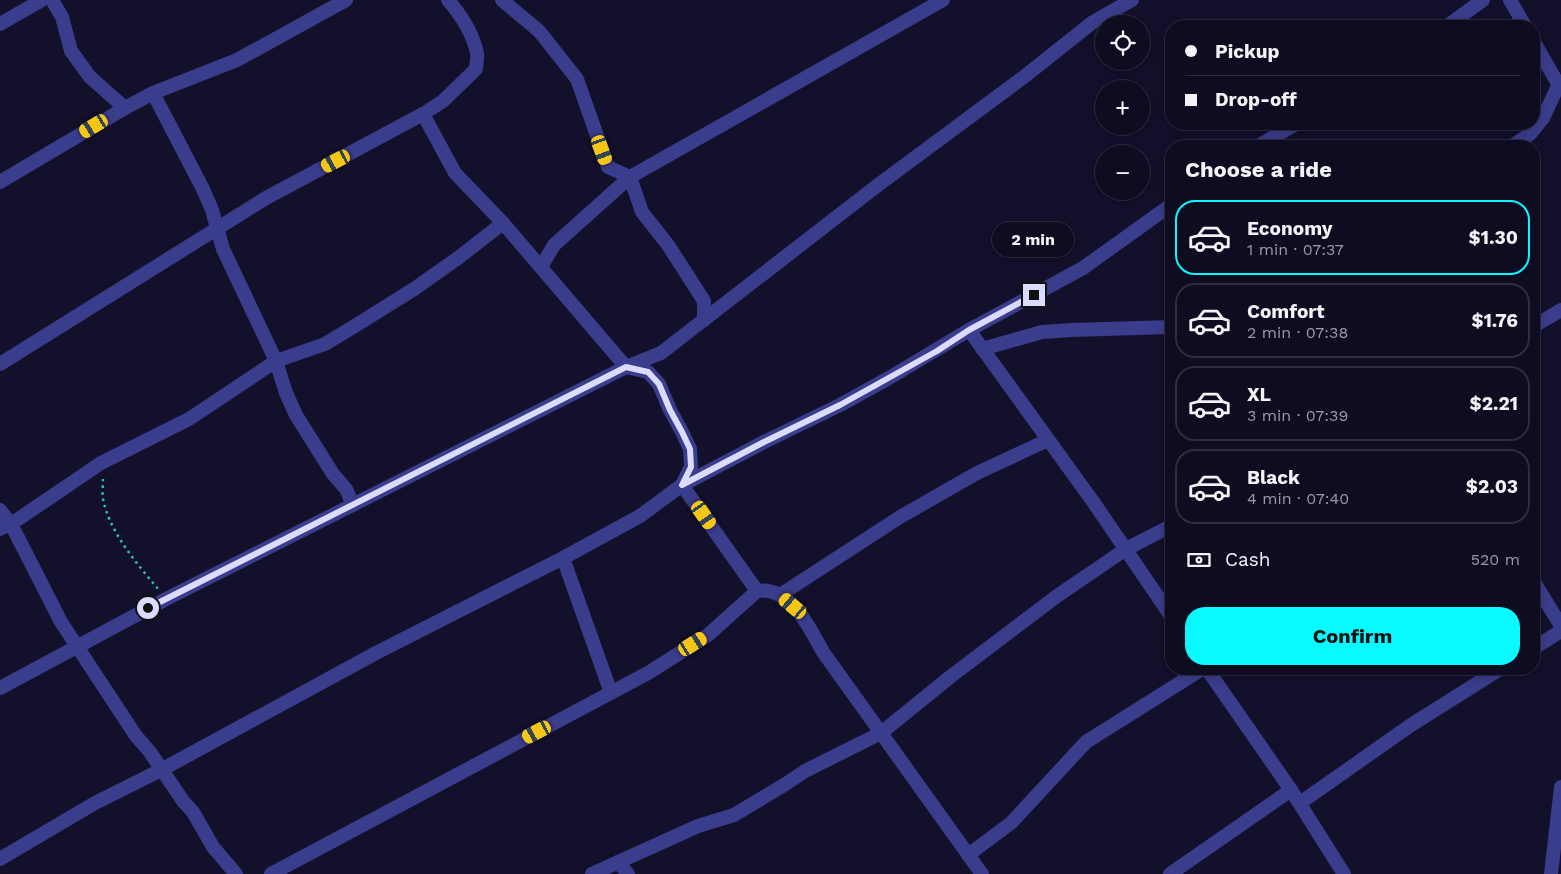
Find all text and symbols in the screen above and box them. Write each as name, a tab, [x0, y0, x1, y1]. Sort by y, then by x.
map controls	[1095, 15, 1150, 200]
button: locate	[1095, 15, 1150, 70]
text: Pickup	[1215, 40, 1279, 63]
button: +	[1095, 80, 1150, 135]
text: Drop-off	[1215, 88, 1297, 111]
car	[77, 112, 110, 140]
car	[589, 133, 614, 167]
button: −	[1095, 145, 1150, 200]
car	[319, 147, 352, 175]
text: Choose a ride	[1185, 157, 1332, 182]
icon: car	[1187, 215, 1232, 260]
text: Economy	[1247, 217, 1332, 240]
callout: 2 min	[993, 222, 1075, 258]
text: $1.30	[1469, 226, 1518, 249]
text: 2 min	[1011, 230, 1055, 249]
text: 1 min · 07:37	[1247, 240, 1344, 259]
route end	[1023, 284, 1045, 306]
icon: car	[1187, 298, 1232, 343]
text: Comfort	[1247, 300, 1325, 323]
text: $1.76	[1472, 309, 1518, 332]
text: 2 min · 07:38	[1247, 323, 1348, 342]
icon: car	[1187, 381, 1232, 426]
text: XL	[1247, 383, 1271, 406]
text: $2.21	[1469, 392, 1518, 415]
text: 3 min · 07:39	[1247, 406, 1348, 425]
icon: car	[1187, 464, 1232, 509]
text: Black	[1247, 466, 1300, 489]
text: $2.03	[1466, 475, 1518, 498]
text: 4 min · 07:40	[1247, 489, 1349, 508]
car	[689, 498, 718, 532]
icon: cash	[1185, 546, 1213, 574]
text: Cash	[1225, 548, 1271, 571]
text: 520 m	[1471, 550, 1520, 569]
car	[776, 591, 809, 621]
route start	[137, 597, 159, 619]
button: Confirm	[1185, 607, 1520, 665]
car	[676, 630, 709, 658]
car	[520, 718, 553, 746]

